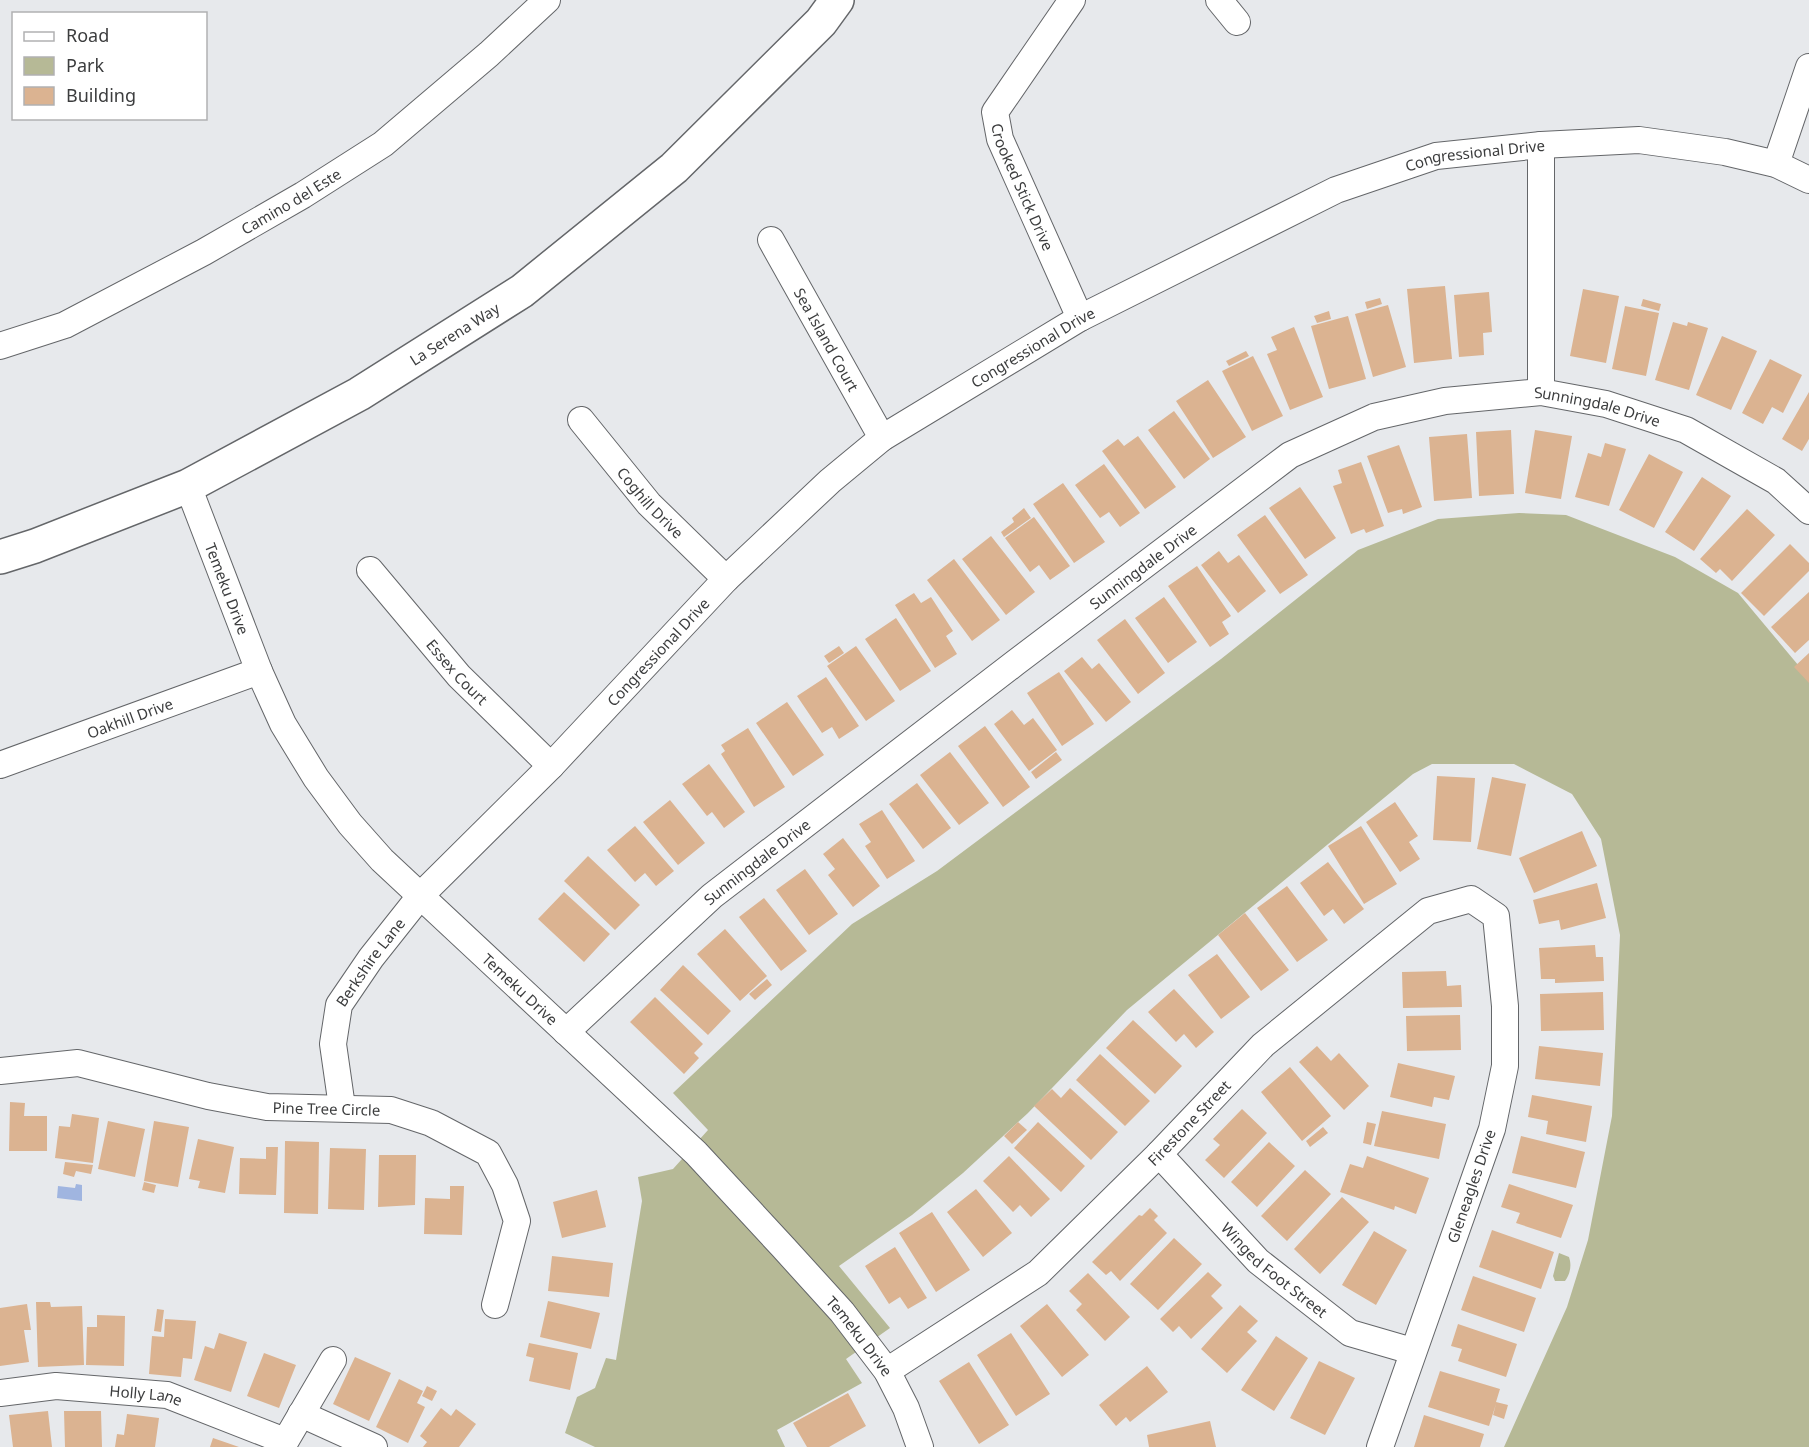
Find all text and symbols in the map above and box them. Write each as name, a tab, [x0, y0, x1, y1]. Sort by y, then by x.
legend	[12, 12, 207, 120]
text: Road	[66, 23, 109, 47]
text: Park	[66, 53, 104, 77]
text: Building	[66, 83, 136, 107]
street label: Crooked Stick Drive	[987, 122, 1059, 254]
street label: Congressional Drive	[1402, 135, 1546, 176]
street label: Camino del Este	[237, 163, 345, 239]
street label: Sea Island Court	[790, 284, 864, 395]
street label: La Serena Way	[406, 298, 503, 370]
street label: Congressional Drive	[967, 302, 1098, 392]
street label: Sunningdale Drive	[1533, 382, 1663, 431]
street label: Coghill Drive	[613, 463, 688, 542]
street label: Sunningdale Drive	[1085, 519, 1200, 613]
street label: Temeku Drive	[201, 540, 254, 637]
street label: Congressional Drive	[602, 593, 714, 710]
street label: Essex Court	[422, 635, 493, 709]
street label: Oakhill Drive	[84, 693, 175, 743]
street label: Sunningdale Drive	[699, 814, 814, 909]
street label: Berkshire Lane	[331, 914, 409, 1010]
street label: Temeku Drive	[478, 949, 562, 1029]
street label: Firestone Street	[1143, 1075, 1235, 1170]
street label: Pine Tree Circle	[272, 1097, 381, 1120]
street label: Gleneagles Drive	[1442, 1126, 1500, 1246]
street label: Winged Foot Street	[1217, 1218, 1332, 1322]
street label: Temeku Drive	[822, 1291, 897, 1380]
street label: Holly Lane	[109, 1380, 186, 1410]

